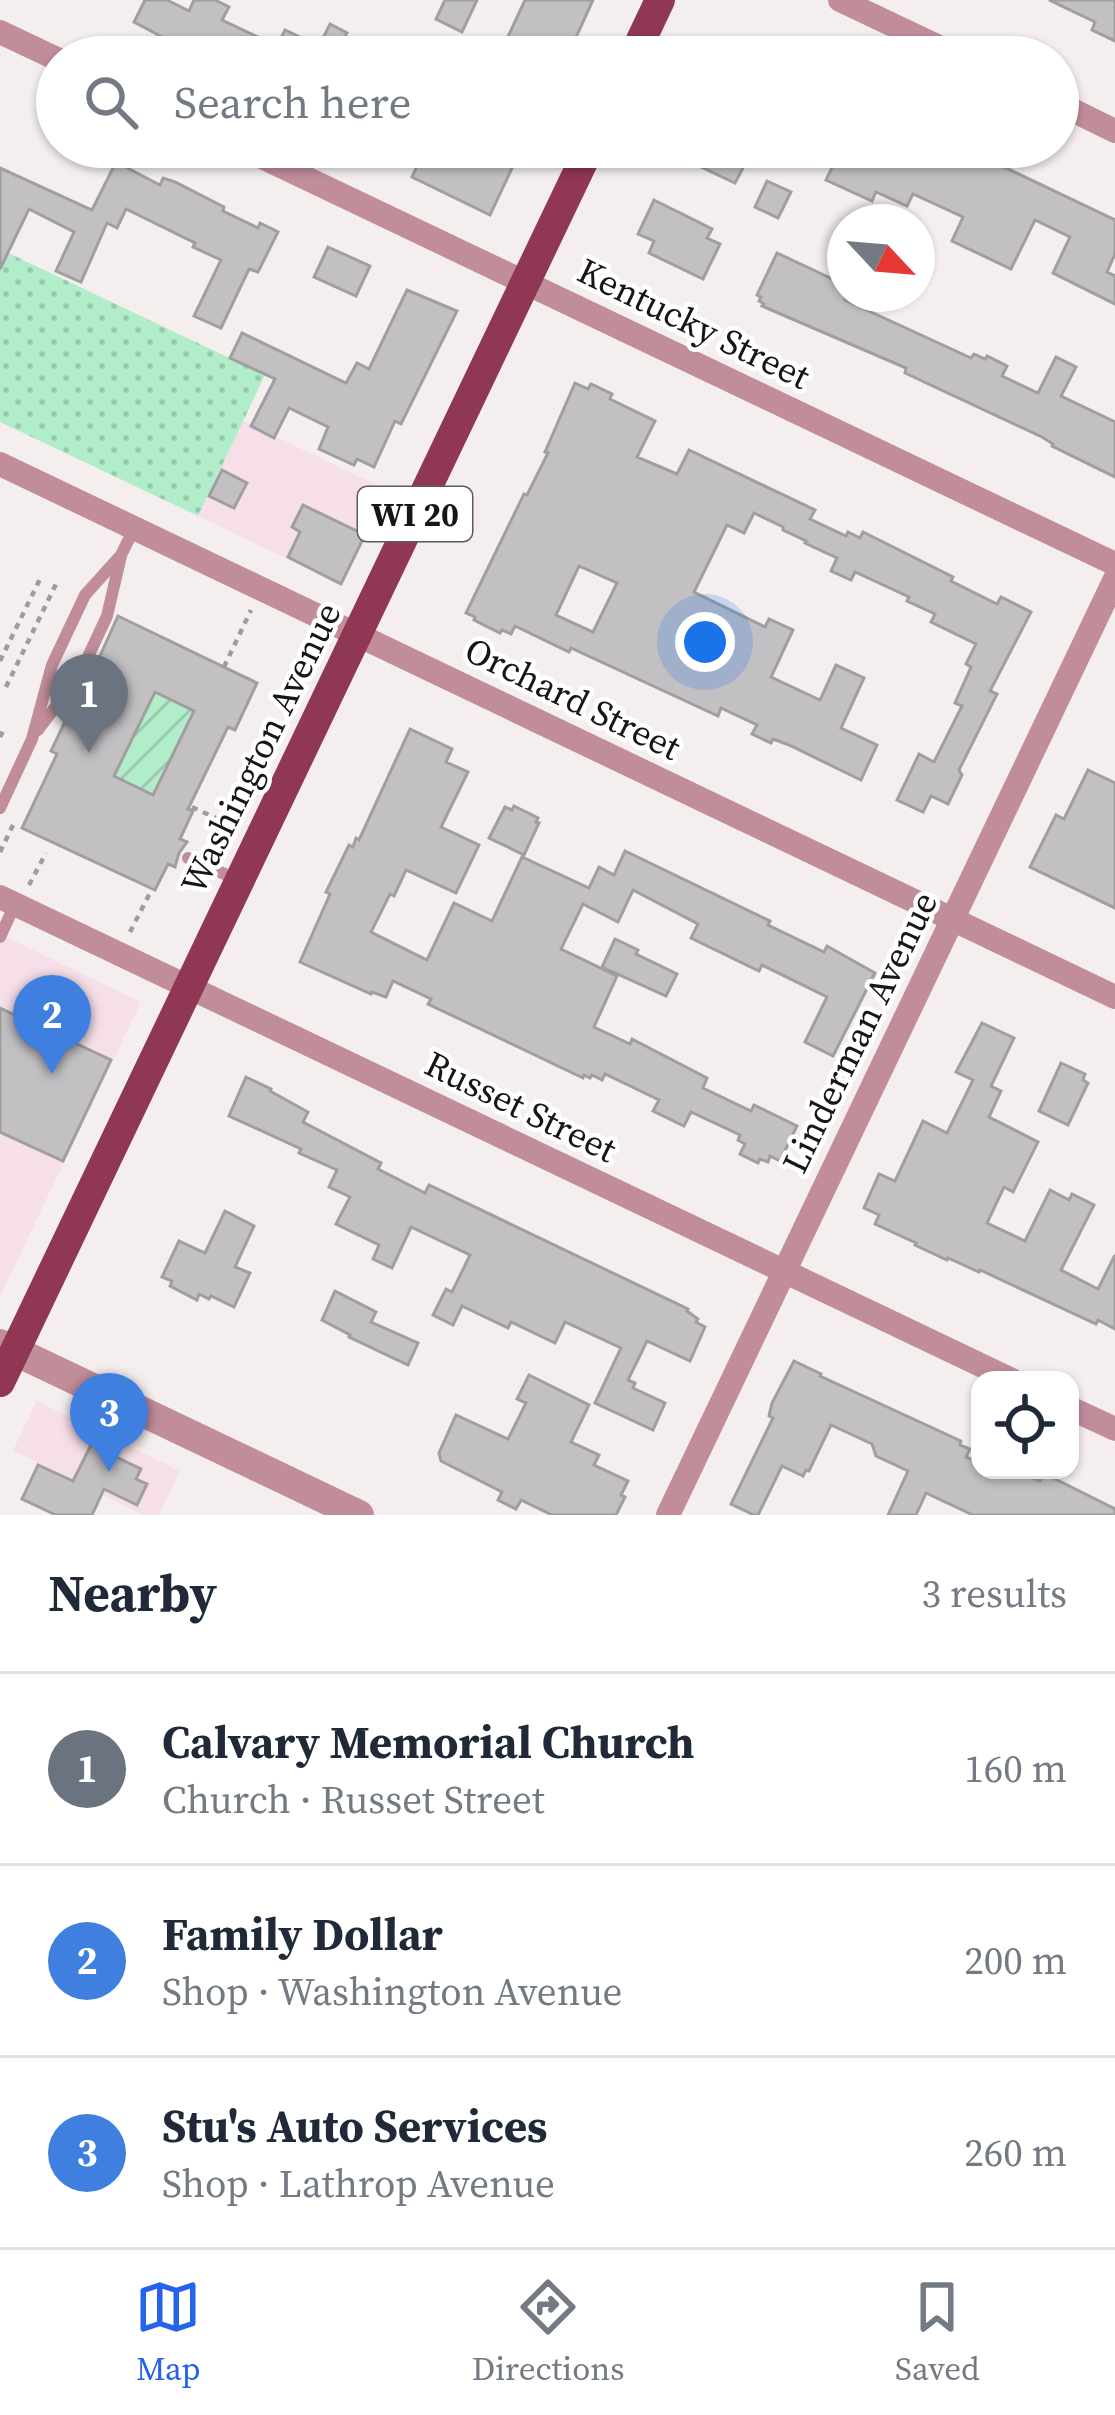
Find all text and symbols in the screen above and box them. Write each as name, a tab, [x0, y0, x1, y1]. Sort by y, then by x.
search box	[36, 36, 1079, 168]
icon: search	[78, 69, 144, 135]
text: Search here	[174, 71, 411, 133]
north arrow	[827, 204, 935, 312]
street label: Kentucky Street	[570, 246, 818, 401]
road number: WI 20	[358, 487, 472, 541]
street label: Washington Avenue	[169, 594, 352, 902]
your location	[675, 612, 735, 672]
street label: Orchard Street	[457, 625, 689, 772]
pin: 1	[50, 654, 128, 753]
street label: Linderman Avenue	[770, 884, 949, 1181]
pin: 2	[13, 975, 91, 1074]
street label: Russet Street	[417, 1039, 625, 1174]
map controls	[971, 1371, 1079, 1479]
button: locate	[971, 1371, 1079, 1479]
pin: 3	[70, 1373, 148, 1472]
text: Nearby	[48, 1558, 217, 1628]
text: 3 results	[922, 1567, 1067, 1620]
text: Calvary Memorial Church	[162, 1711, 694, 1773]
text: 1	[76, 1742, 98, 1795]
text: 160 m	[964, 1742, 1067, 1795]
text: Church · Russet Street	[162, 1773, 545, 1826]
text: Family Dollar	[162, 1903, 443, 1965]
text: 2	[76, 1934, 98, 1987]
text: 200 m	[964, 1934, 1067, 1987]
text: Shop · Washington Avenue	[162, 1965, 622, 2018]
text: Stu's Auto Services	[162, 2095, 548, 2157]
text: 3	[76, 2126, 98, 2179]
text: 260 m	[964, 2126, 1067, 2179]
text: Shop · Lathrop Avenue	[162, 2157, 555, 2210]
tab: Map	[135, 2274, 201, 2391]
tab: Directions	[472, 2274, 625, 2391]
tab: Saved	[895, 2274, 980, 2391]

